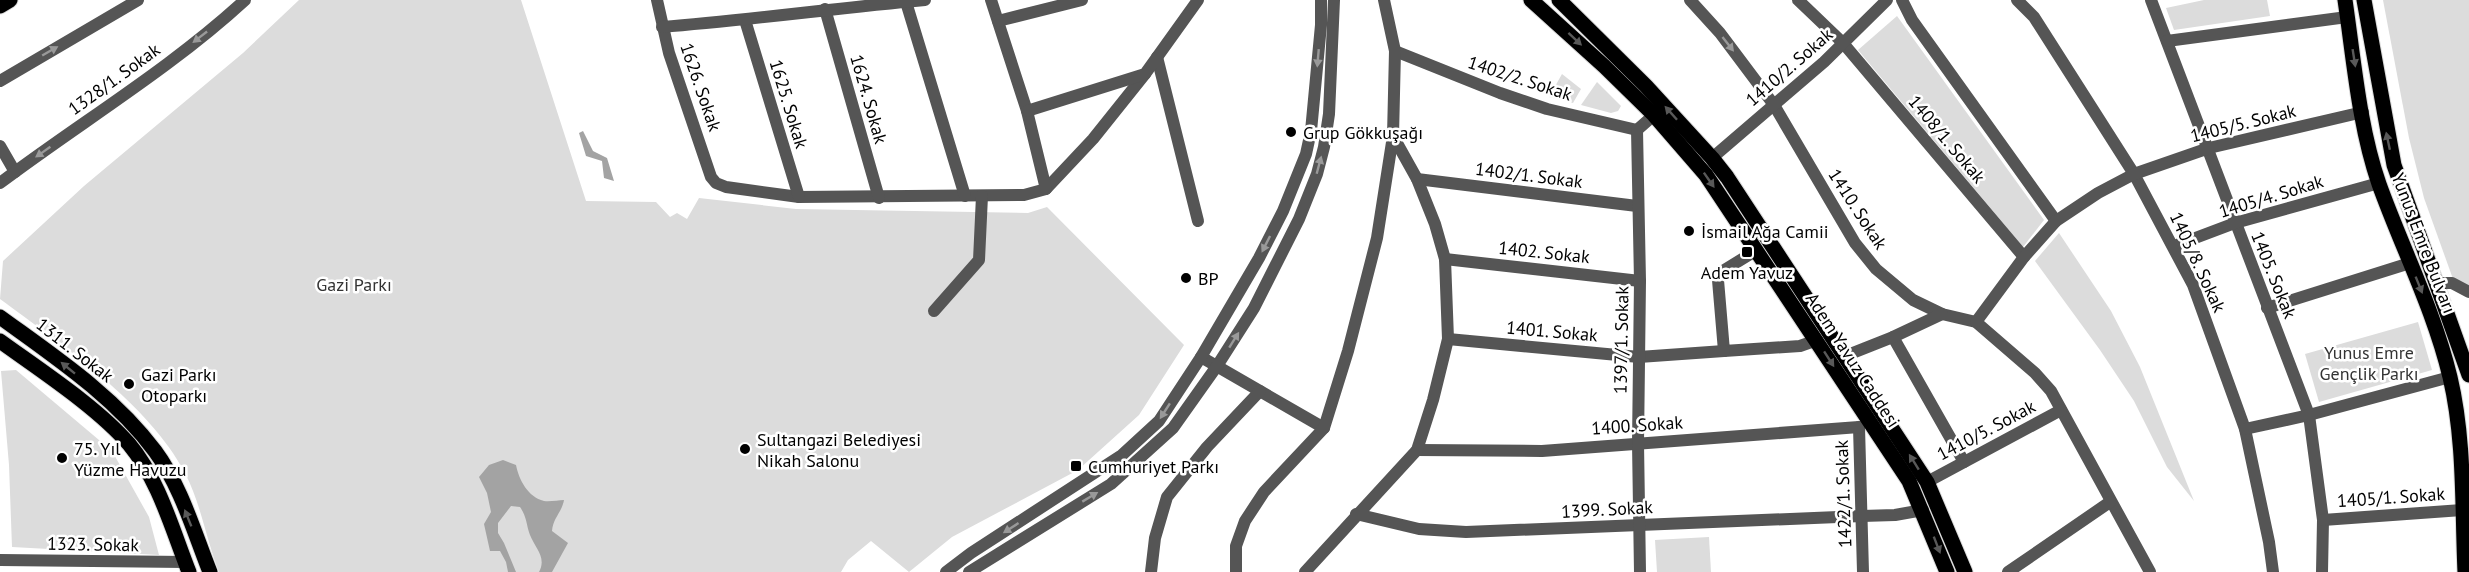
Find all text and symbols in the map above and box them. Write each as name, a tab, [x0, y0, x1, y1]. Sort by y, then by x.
street label: 1410/2. Sokak	[1741, 23, 1838, 111]
one-way arrow	[193, 31, 208, 43]
one-way arrow	[1567, 31, 1581, 45]
one-way arrow	[1722, 36, 1735, 52]
street label: 1328/1. Sokak	[64, 38, 165, 120]
street label: 1626. Sokak	[675, 40, 727, 135]
one-way arrow	[42, 46, 59, 56]
one-way arrow	[2350, 48, 2359, 67]
one-way arrow	[1313, 49, 1323, 68]
street label: 1402/2. Sokak	[1465, 50, 1575, 106]
street label: 1624. Sokak	[845, 52, 893, 147]
street label: 1625. Sokak	[765, 57, 814, 152]
street label: 1408/1. Sokak	[1903, 90, 1991, 188]
street label: 1405/5. Sokak	[2188, 99, 2299, 147]
one-way arrow	[1665, 106, 1678, 121]
place label: Grup Gökkuşağı	[1303, 121, 1423, 144]
marker: Grup Gökkuşağı	[1284, 125, 1298, 139]
one-way arrow	[2383, 131, 2392, 150]
one-way arrow	[35, 146, 51, 158]
one-way arrow	[1315, 156, 1325, 174]
street label: 1402/1. Sokak	[1474, 157, 1584, 193]
street label: 1410. Sokak	[1823, 164, 1893, 254]
street label: 1405/4. Sokak	[2216, 169, 2326, 223]
street label: Yunus Emre Bulvarı	[2387, 169, 2461, 317]
one-way arrow	[1703, 171, 1715, 187]
street label: 1405/8. Sokak	[2165, 208, 2231, 316]
place label: İsmail Ağa Camii	[1701, 220, 1829, 243]
marker: İsmail Ağa Camii	[1682, 224, 1696, 238]
street label: 1405. Sokak	[2246, 228, 2302, 322]
one-way arrow	[1261, 235, 1271, 252]
street label: 1402. Sokak	[1497, 236, 1591, 268]
marker: Adem Yavuz	[1740, 245, 1754, 259]
place label: Adem Yavuz	[1701, 261, 1793, 284]
place label: BP	[1198, 267, 1219, 290]
marker: BP	[1179, 271, 1193, 285]
park label: Gazi Parkı	[316, 273, 392, 296]
one-way arrow	[2414, 276, 2424, 294]
street label: 1397/1. Sokak	[1609, 285, 1633, 394]
street label: Adem Yavuz Caddesi	[1801, 288, 1905, 432]
street label: 1311. Sokak	[32, 313, 119, 388]
street label: 1401. Sokak	[1505, 316, 1599, 346]
one-way arrow	[1228, 332, 1239, 348]
park label: Yunus Emre Gençlik Parkı	[2319, 341, 2419, 385]
one-way arrow	[1824, 351, 1835, 367]
one-way arrow	[60, 361, 76, 374]
place label: Gazi Parkı Otoparkı	[141, 363, 217, 407]
marker: Gazi Parkı Otoparkı	[122, 377, 136, 391]
street label: 1410/5. Sokak	[1933, 394, 2039, 466]
one-way arrow	[1160, 403, 1171, 419]
street label: 1400. Sokak	[1590, 410, 1684, 440]
place label: Sultangazi Belediyesi Nikah Salonu	[757, 428, 921, 472]
place label: 75. Yıl Yüzme Havuzu	[74, 437, 186, 481]
street label: 1422/1. Sokak	[1830, 439, 1856, 548]
marker: Sultangazi Belediyesi Nikah Salonu	[738, 442, 752, 456]
marker: 75. Yıl Yüzme Havuzu	[55, 451, 69, 465]
one-way arrow	[1909, 454, 1920, 470]
place label: Cumhuriyet Parkı	[1088, 455, 1219, 478]
marker: Cumhuriyet Parkı	[1069, 459, 1083, 473]
street label: 1405/1. Sokak	[2336, 482, 2446, 512]
one-way arrow	[1082, 492, 1098, 503]
street label: 1399. Sokak	[1561, 495, 1654, 523]
one-way arrow	[183, 508, 193, 526]
one-way arrow	[1003, 522, 1019, 533]
street label: 1323. Sokak	[47, 532, 140, 556]
one-way arrow	[1932, 537, 1942, 555]

